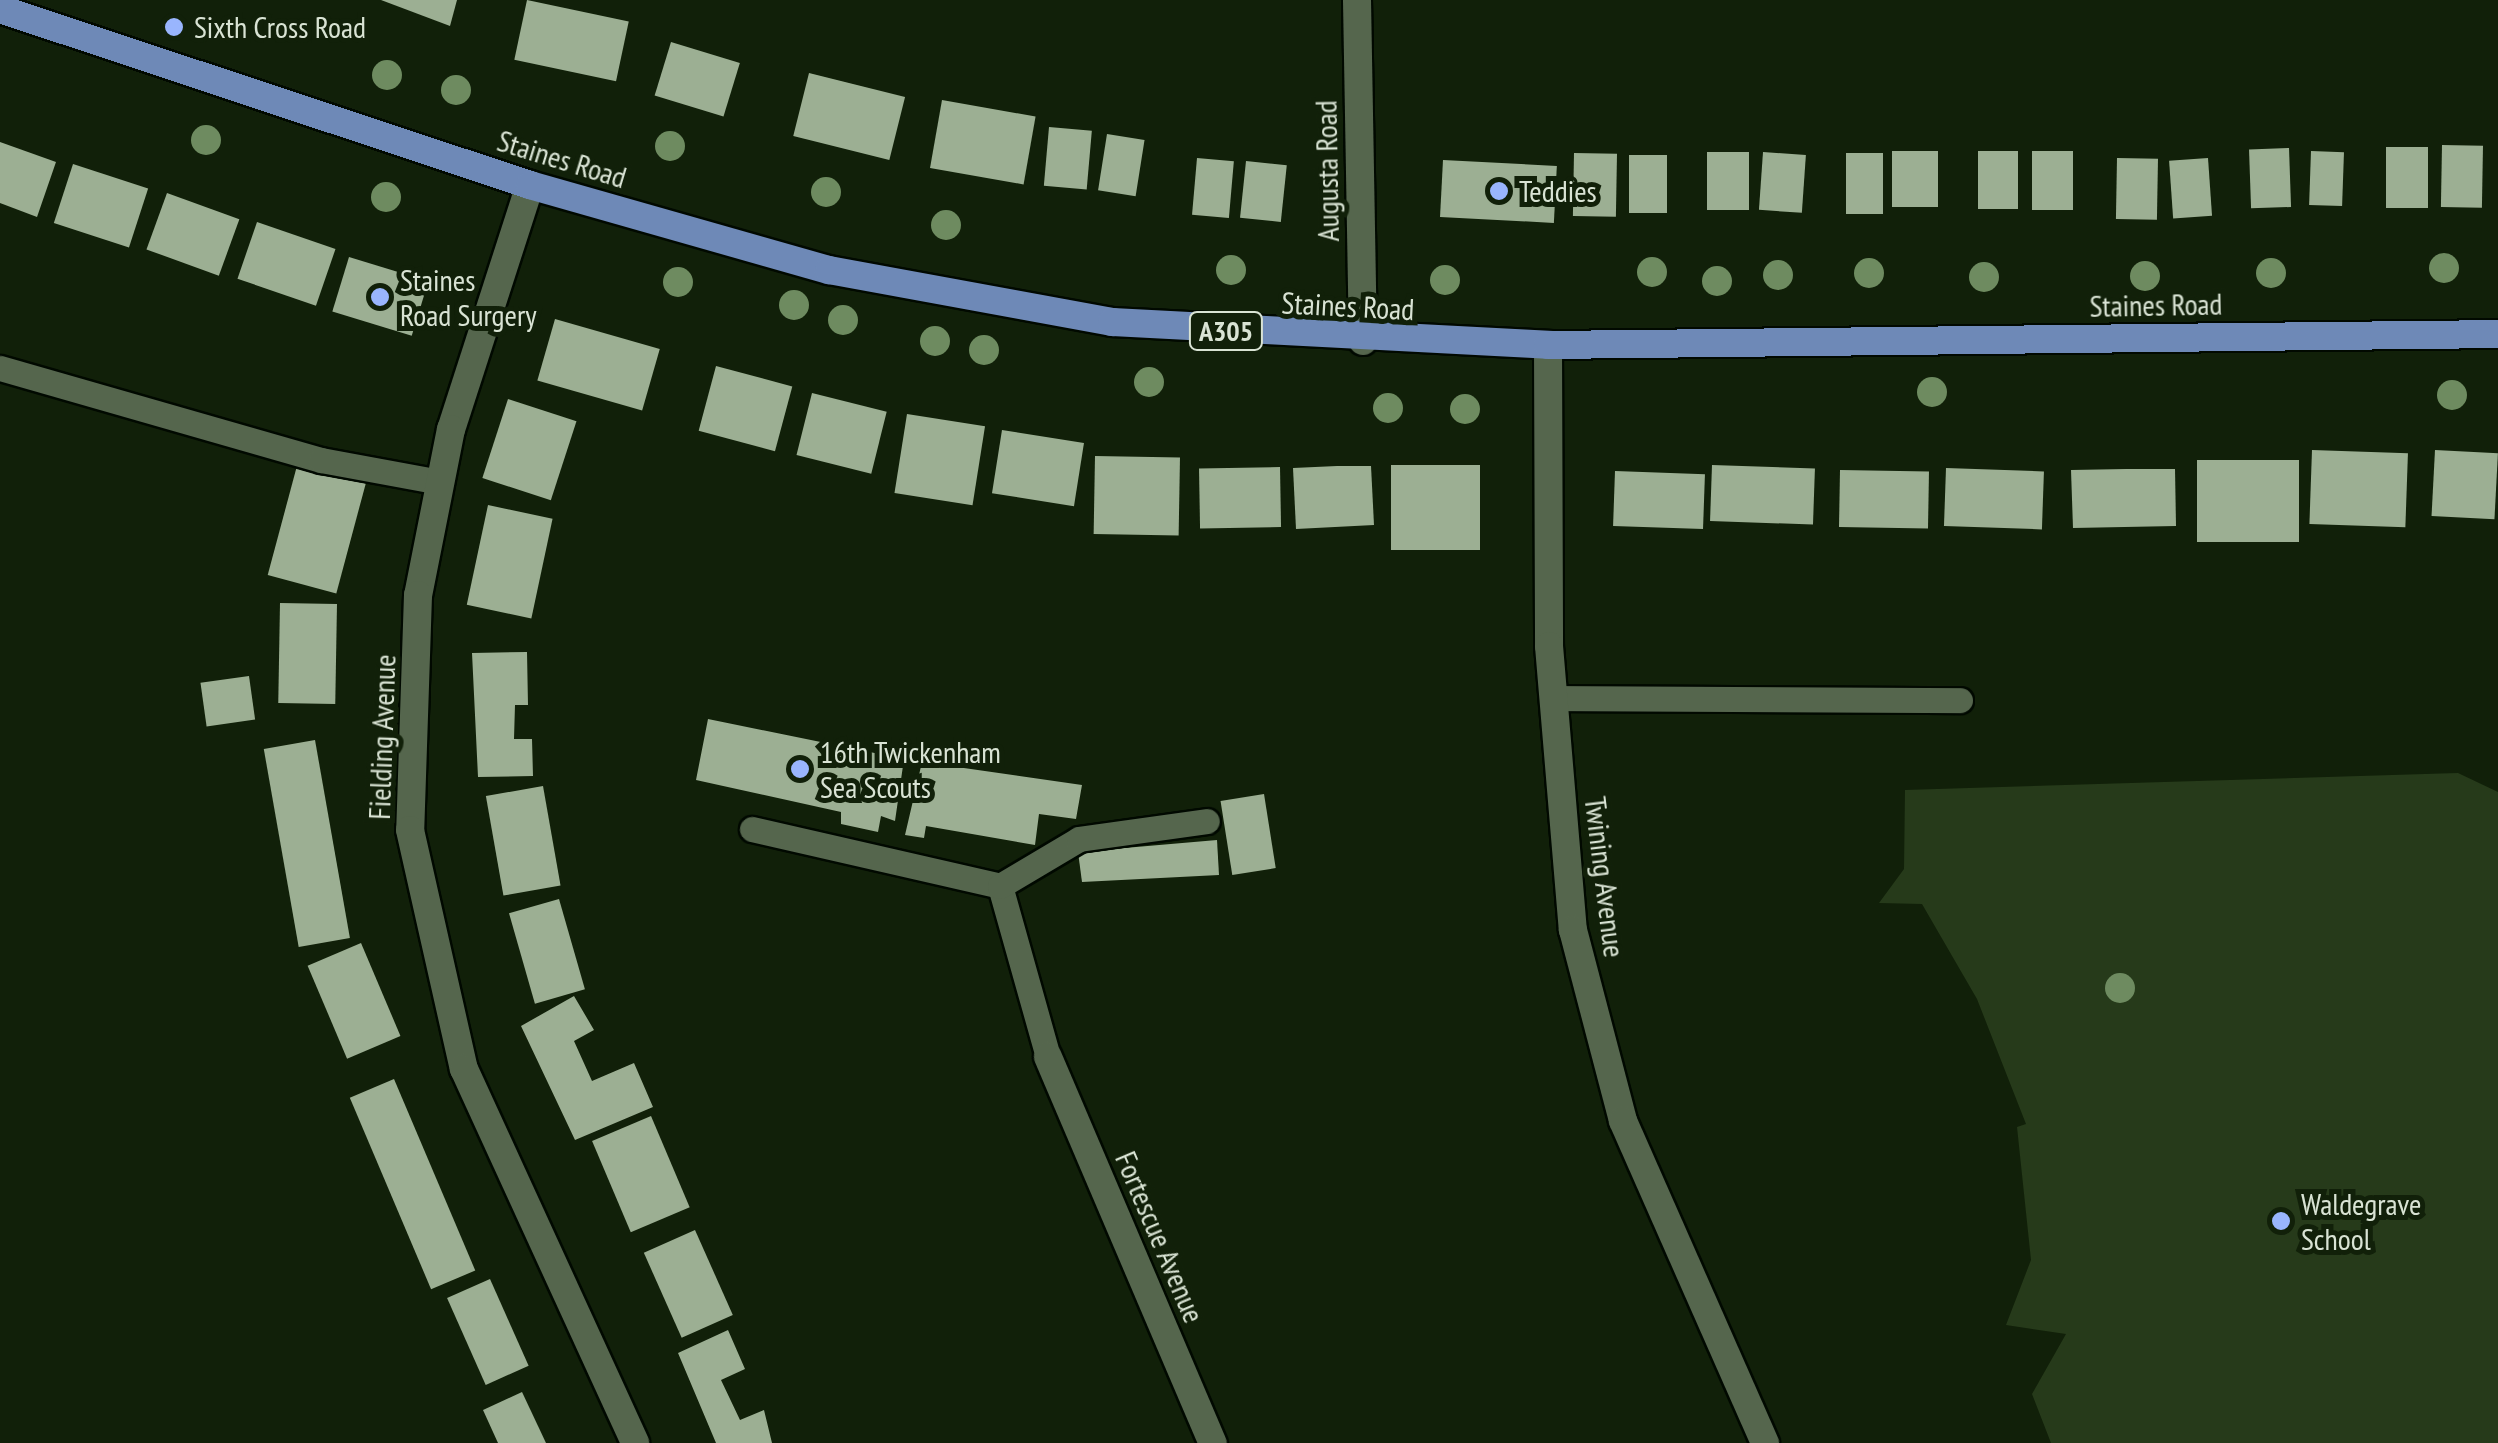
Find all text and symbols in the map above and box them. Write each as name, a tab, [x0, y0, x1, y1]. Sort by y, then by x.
place label: Sixth Cross Road	[194, 9, 366, 45]
marker: Sixth Cross Road	[163, 16, 185, 38]
street label: Augusta Road	[1308, 100, 1346, 242]
street label: Staines Road	[493, 122, 631, 196]
place label: Teddies	[1519, 173, 1597, 209]
marker: Teddies	[1488, 180, 1510, 202]
place label: Staines Road Surgery	[400, 262, 536, 332]
street label: Staines Road	[1281, 285, 1415, 327]
marker: Staines Road Surgery	[369, 286, 391, 308]
street label: Staines Road	[2089, 286, 2223, 324]
road number: A305	[1188, 308, 1264, 354]
street label: Fielding Avenue	[361, 653, 403, 821]
place label: 16th Twickenham Sea Scouts	[820, 734, 1002, 804]
marker: 16th Twickenham Sea Scouts	[789, 758, 811, 780]
street label: Twining Avenue	[1577, 794, 1633, 960]
street label: Fortescue Avenue	[1108, 1146, 1212, 1328]
place label: Waldegrave School	[2301, 1186, 2421, 1256]
marker: Waldegrave School	[2270, 1210, 2292, 1232]

